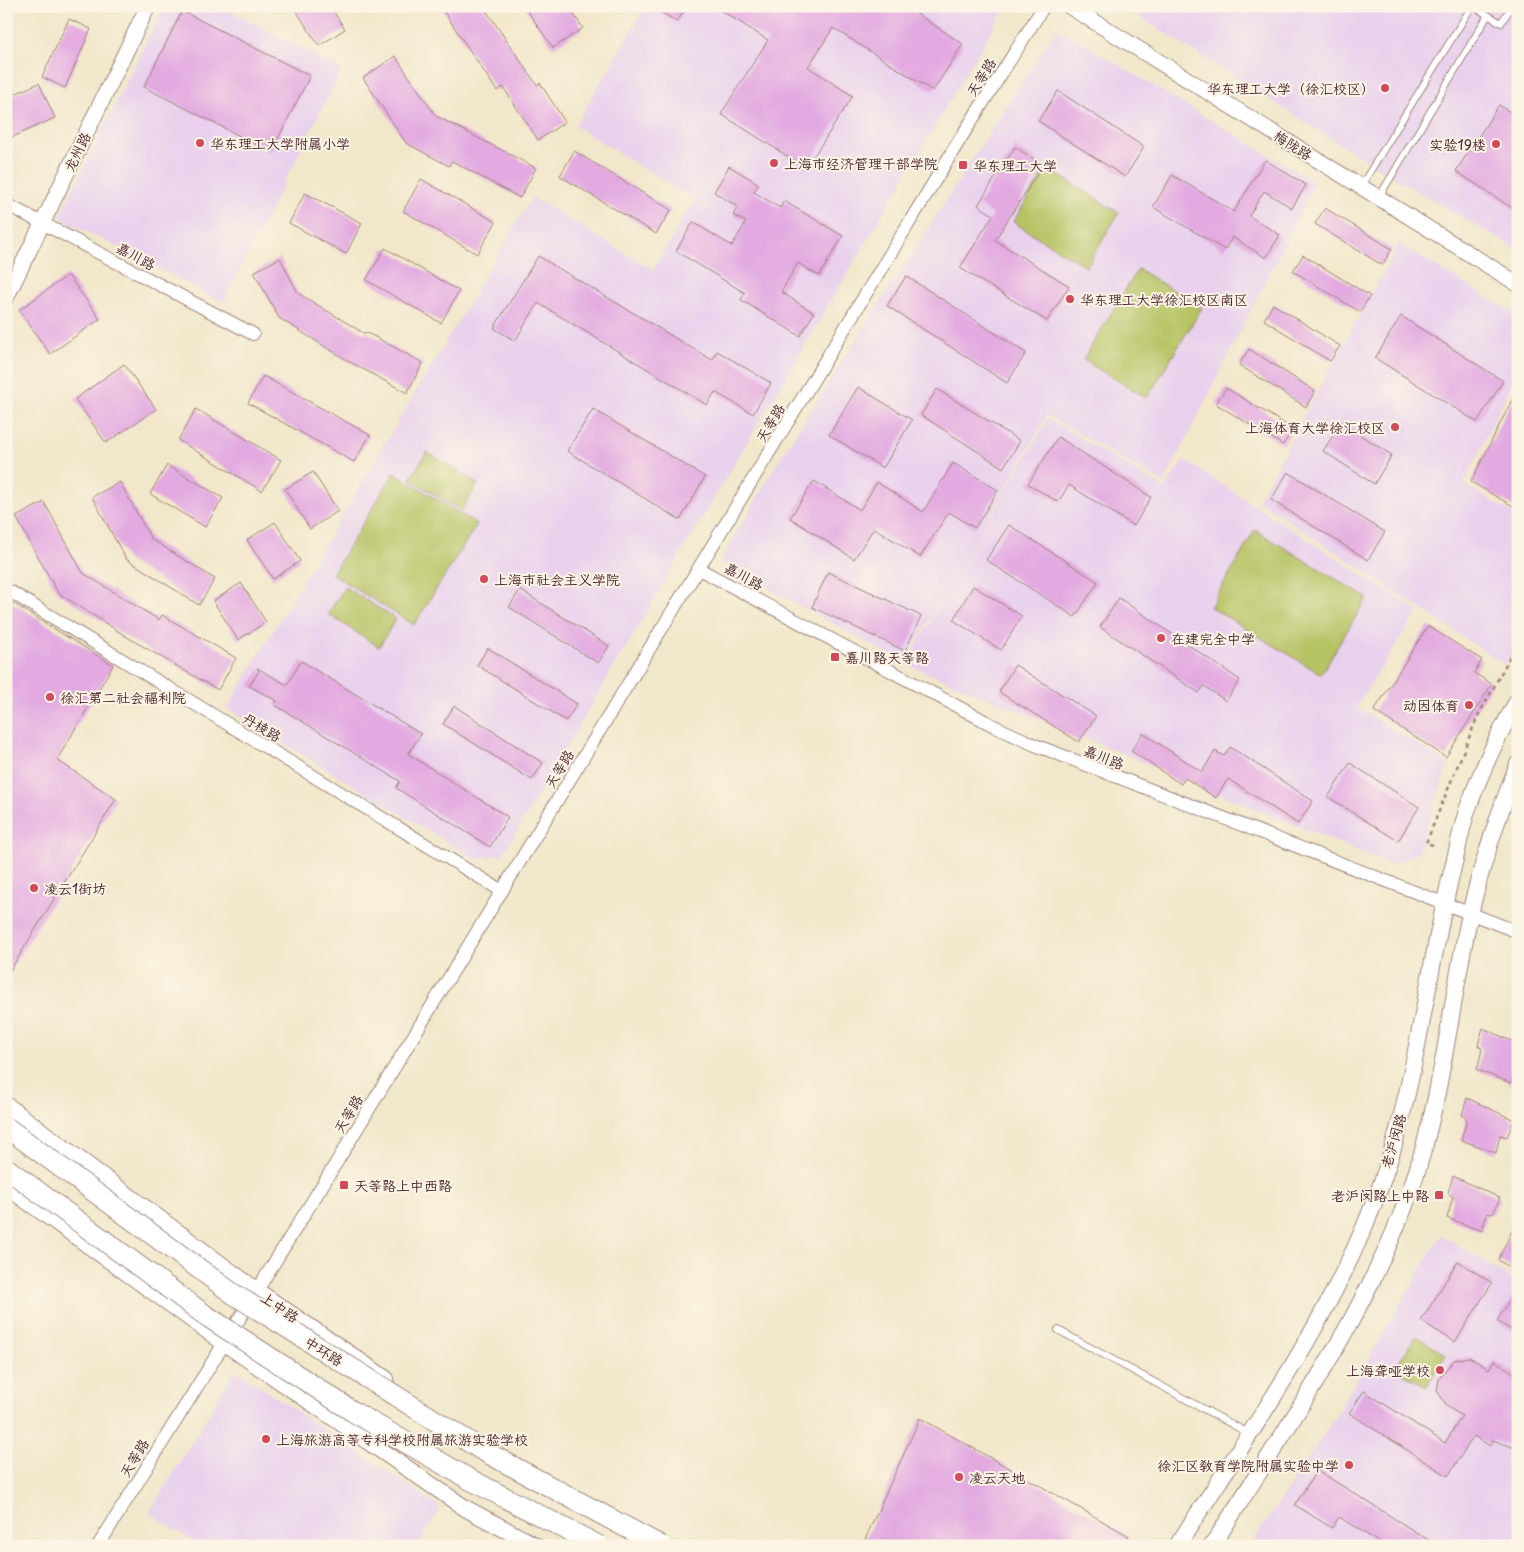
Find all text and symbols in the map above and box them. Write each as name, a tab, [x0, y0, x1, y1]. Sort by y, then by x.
street label: 天等路	[961, 54, 1001, 100]
place label: 华东理工大学（徐汇校区）	[1207, 78, 1375, 99]
marker: 华东理工大学（徐汇校区）	[1379, 82, 1391, 94]
street label: 梅陇路	[1270, 125, 1316, 165]
street label: 龙州路	[58, 129, 96, 175]
place label: 华东理工大学附属小学	[210, 133, 350, 154]
place label: 实验19楼	[1430, 134, 1486, 155]
marker: 华东理工大学附属小学	[194, 137, 206, 149]
marker: 实验19楼	[1490, 138, 1502, 150]
place label: 上海市经济管理干部学院	[784, 153, 938, 174]
place label: 华东理工大学	[973, 155, 1057, 176]
marker: 上海市经济管理干部学院	[768, 157, 780, 169]
marker: 华东理工大学	[957, 159, 969, 171]
street label: 嘉川路	[113, 237, 159, 275]
place label: 华东理工大学徐汇校区南区	[1080, 289, 1248, 310]
marker: 华东理工大学徐汇校区南区	[1064, 293, 1076, 305]
street label: 天等路	[750, 400, 790, 446]
place label: 上海体育大学徐汇校区	[1245, 417, 1385, 438]
marker: 上海体育大学徐汇校区	[1389, 421, 1401, 433]
street label: 嘉川路	[721, 557, 767, 595]
place label: 上海市社会主义学院	[494, 569, 620, 590]
marker: 上海市社会主义学院	[478, 573, 490, 585]
place label: 在建完全中学	[1171, 628, 1255, 649]
marker: 在建完全中学	[1155, 632, 1167, 644]
place label: 嘉川路天等路	[845, 647, 929, 668]
marker: 嘉川路天等路	[829, 651, 841, 663]
place label: 徐汇第二社会福利院	[60, 687, 186, 708]
marker: 徐汇第二社会福利院	[44, 691, 56, 703]
place label: 动因体育	[1403, 695, 1459, 716]
marker: 动因体育	[1463, 699, 1475, 711]
street label: 丹棱路	[239, 707, 285, 747]
street label: 嘉川路	[1081, 740, 1127, 774]
street label: 天等路	[539, 746, 579, 792]
place label: 凌云1街坊	[44, 878, 106, 899]
marker: 凌云1街坊	[28, 882, 40, 894]
street label: 天等路	[328, 1091, 368, 1137]
street label: 老沪闵路	[1375, 1111, 1411, 1171]
place label: 天等路上中西路	[354, 1175, 452, 1196]
marker: 天等路上中西路	[338, 1179, 350, 1191]
place label: 老沪闵路上中路	[1331, 1185, 1429, 1206]
marker: 老沪闵路上中路	[1433, 1189, 1445, 1201]
street label: 上中路	[257, 1287, 303, 1327]
street label: 中环路	[301, 1331, 347, 1371]
place label: 上海聋哑学校	[1346, 1360, 1430, 1381]
marker: 上海聋哑学校	[1434, 1364, 1446, 1376]
place label: 上海旅游高等专科学校附属旅游实验学校	[276, 1429, 528, 1450]
marker: 上海旅游高等专科学校附属旅游实验学校	[260, 1433, 272, 1445]
street label: 天等路	[114, 1435, 154, 1481]
place label: 徐汇区教育学院附属实验中学	[1157, 1455, 1339, 1476]
marker: 徐汇区教育学院附属实验中学	[1343, 1459, 1355, 1471]
place label: 凌云天地	[969, 1467, 1025, 1488]
marker: 凌云天地	[953, 1471, 965, 1483]

